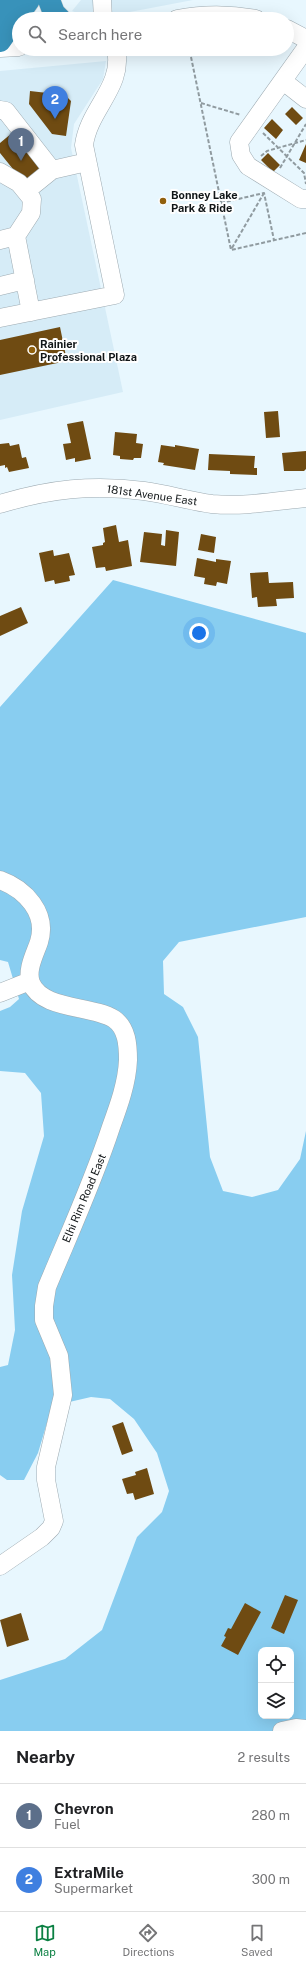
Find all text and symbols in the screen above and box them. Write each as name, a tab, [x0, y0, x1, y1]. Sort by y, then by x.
search box	[12, 12, 294, 56]
icon: search	[26, 23, 48, 45]
text: Search here	[58, 26, 142, 43]
pin: 2	[42, 86, 68, 119]
pin: 1	[8, 128, 34, 161]
place label: Bonney Lake Park & Ride	[171, 189, 238, 214]
marker: Bonney Lake Park & Ride	[158, 196, 168, 206]
place label: Rainier Professional Plaza	[40, 338, 137, 363]
marker: Rainier Professional Plaza	[27, 345, 37, 355]
street label: 181st Avenue East	[106, 483, 198, 507]
your location	[189, 623, 209, 643]
street label: Elhi Rim Road East	[60, 1152, 108, 1244]
map controls	[258, 1647, 294, 1719]
button: locate	[258, 1647, 294, 1683]
button: layers	[258, 1683, 294, 1719]
text: Nearby	[16, 1747, 75, 1767]
text: 2 results	[238, 1750, 290, 1765]
text: Chevron	[54, 1800, 114, 1817]
text: 1	[26, 1808, 32, 1823]
text: 280 m	[252, 1808, 290, 1823]
text: Fuel	[54, 1817, 80, 1832]
text: ExtraMile	[54, 1864, 124, 1881]
text: 2	[25, 1872, 33, 1887]
text: 300 m	[252, 1872, 290, 1887]
text: Supermarket	[54, 1881, 133, 1896]
tab: Map	[33, 1922, 56, 1958]
tab: Directions	[123, 1922, 174, 1958]
tab: Saved	[241, 1922, 273, 1958]

